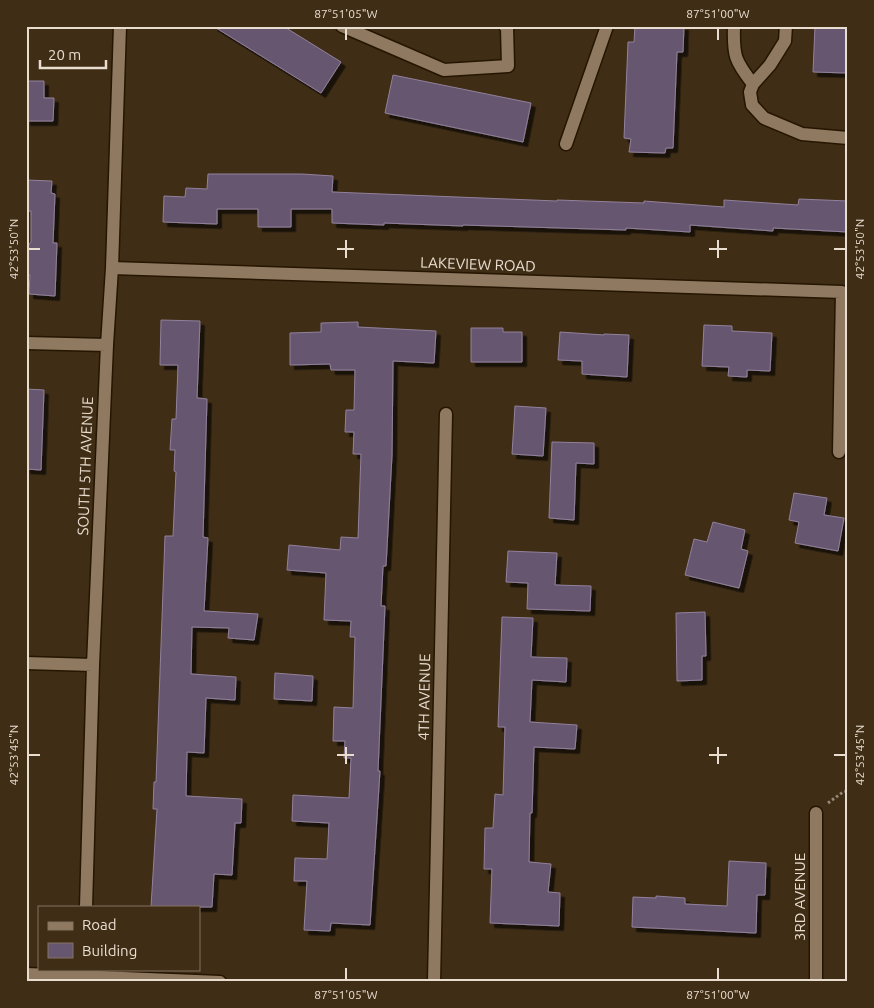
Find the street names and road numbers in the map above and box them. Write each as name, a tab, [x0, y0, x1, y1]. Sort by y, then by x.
street label: LAKEVIEW ROAD	[420, 253, 536, 275]
street label: SOUTH 5TH AVENUE	[74, 396, 96, 536]
street label: 4TH AVENUE	[415, 653, 433, 741]
street label: 3RD AVENUE	[791, 853, 808, 941]

